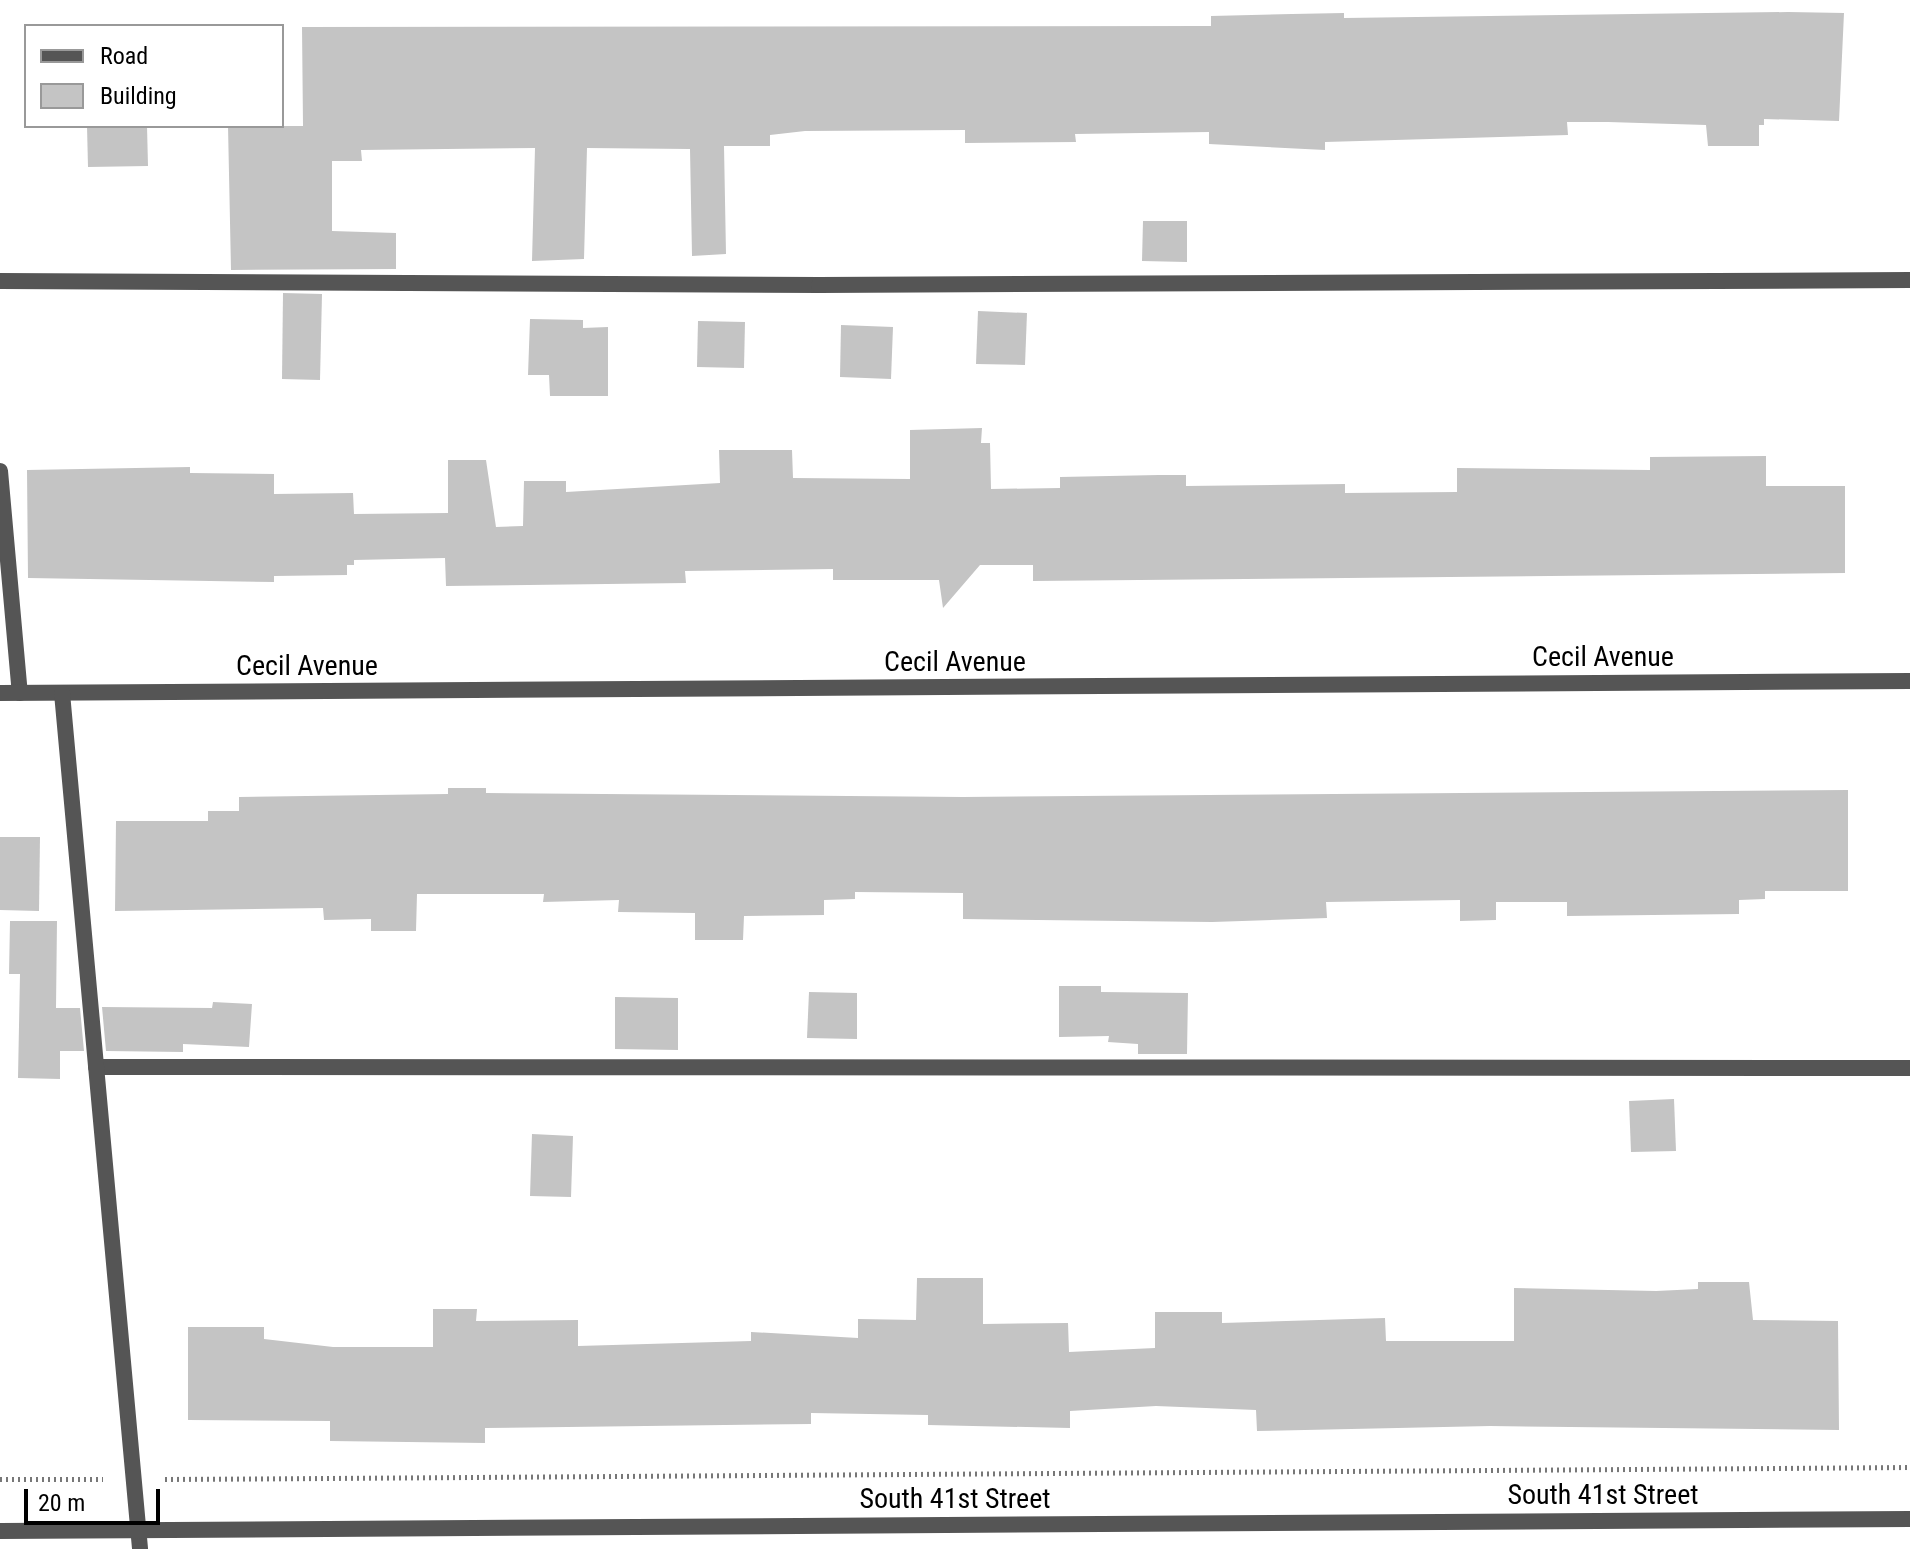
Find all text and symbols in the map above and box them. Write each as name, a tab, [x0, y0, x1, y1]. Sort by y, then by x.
legend	[24, 24, 284, 128]
text: Road	[100, 42, 148, 70]
text: Building	[100, 82, 177, 110]
street label: Cecil Avenue	[1532, 640, 1674, 674]
street label: Cecil Avenue	[884, 645, 1026, 679]
street label: Cecil Avenue	[236, 649, 378, 683]
scale bar	[28, 1473, 164, 1523]
street label: South 41st Street	[1507, 1478, 1699, 1512]
street label: South 41st Street	[859, 1482, 1051, 1516]
text: 20 m	[38, 1489, 85, 1517]

